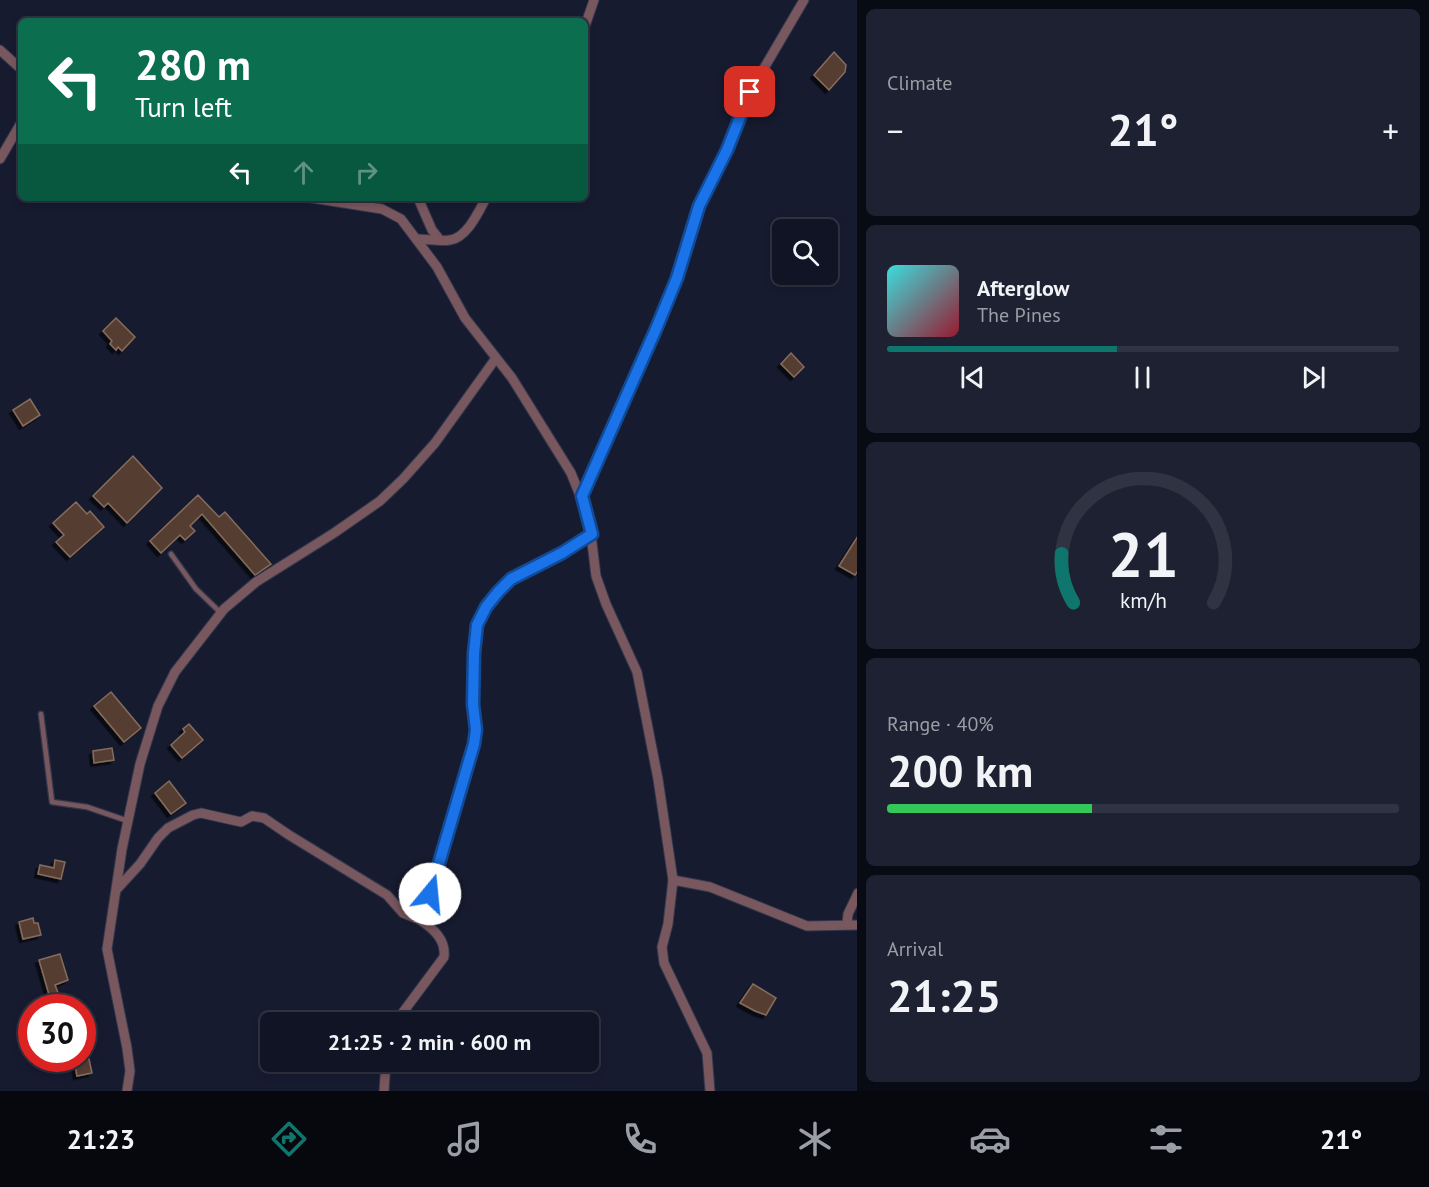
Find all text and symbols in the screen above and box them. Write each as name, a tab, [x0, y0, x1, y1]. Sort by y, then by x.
text: 280 m	[135, 37, 251, 92]
icon: left	[36, 42, 114, 120]
pin	[724, 66, 775, 117]
text: Climate	[887, 70, 953, 96]
icon: arrive	[733, 75, 766, 108]
text: Turn left	[135, 90, 232, 124]
text: 21°	[1108, 100, 1178, 158]
text: −	[887, 109, 904, 152]
text: +	[1382, 109, 1399, 152]
icon: left	[224, 156, 257, 189]
icon: ahead	[287, 156, 320, 189]
icon: right	[350, 156, 383, 189]
map controls	[772, 219, 838, 285]
button: search	[772, 219, 838, 285]
text: Afterglow	[977, 274, 1069, 302]
text: The Pines	[977, 302, 1061, 328]
icon: previous	[956, 361, 989, 394]
icon: pause	[1126, 361, 1159, 394]
icon: next	[1297, 361, 1330, 394]
text: 21	[1108, 513, 1178, 594]
text: km/h	[1119, 586, 1166, 614]
text: Range · 40%	[887, 711, 994, 737]
text: 200 km	[887, 741, 1033, 799]
position arrow	[398, 862, 462, 926]
text: Arrival	[887, 936, 943, 962]
text: 21:25	[887, 966, 1001, 1024]
speed limit sign: 30	[18, 994, 96, 1072]
text: 21:25 · 2 min · 600 m	[328, 1028, 531, 1056]
icon: directions	[268, 1118, 310, 1160]
icon: music	[444, 1118, 486, 1160]
icon: phone	[619, 1118, 661, 1160]
icon: climate	[794, 1118, 836, 1160]
icon: car	[969, 1118, 1011, 1160]
icon: filters	[1145, 1118, 1187, 1160]
text: 21:23	[67, 1122, 135, 1156]
text: 21°	[1320, 1122, 1362, 1156]

